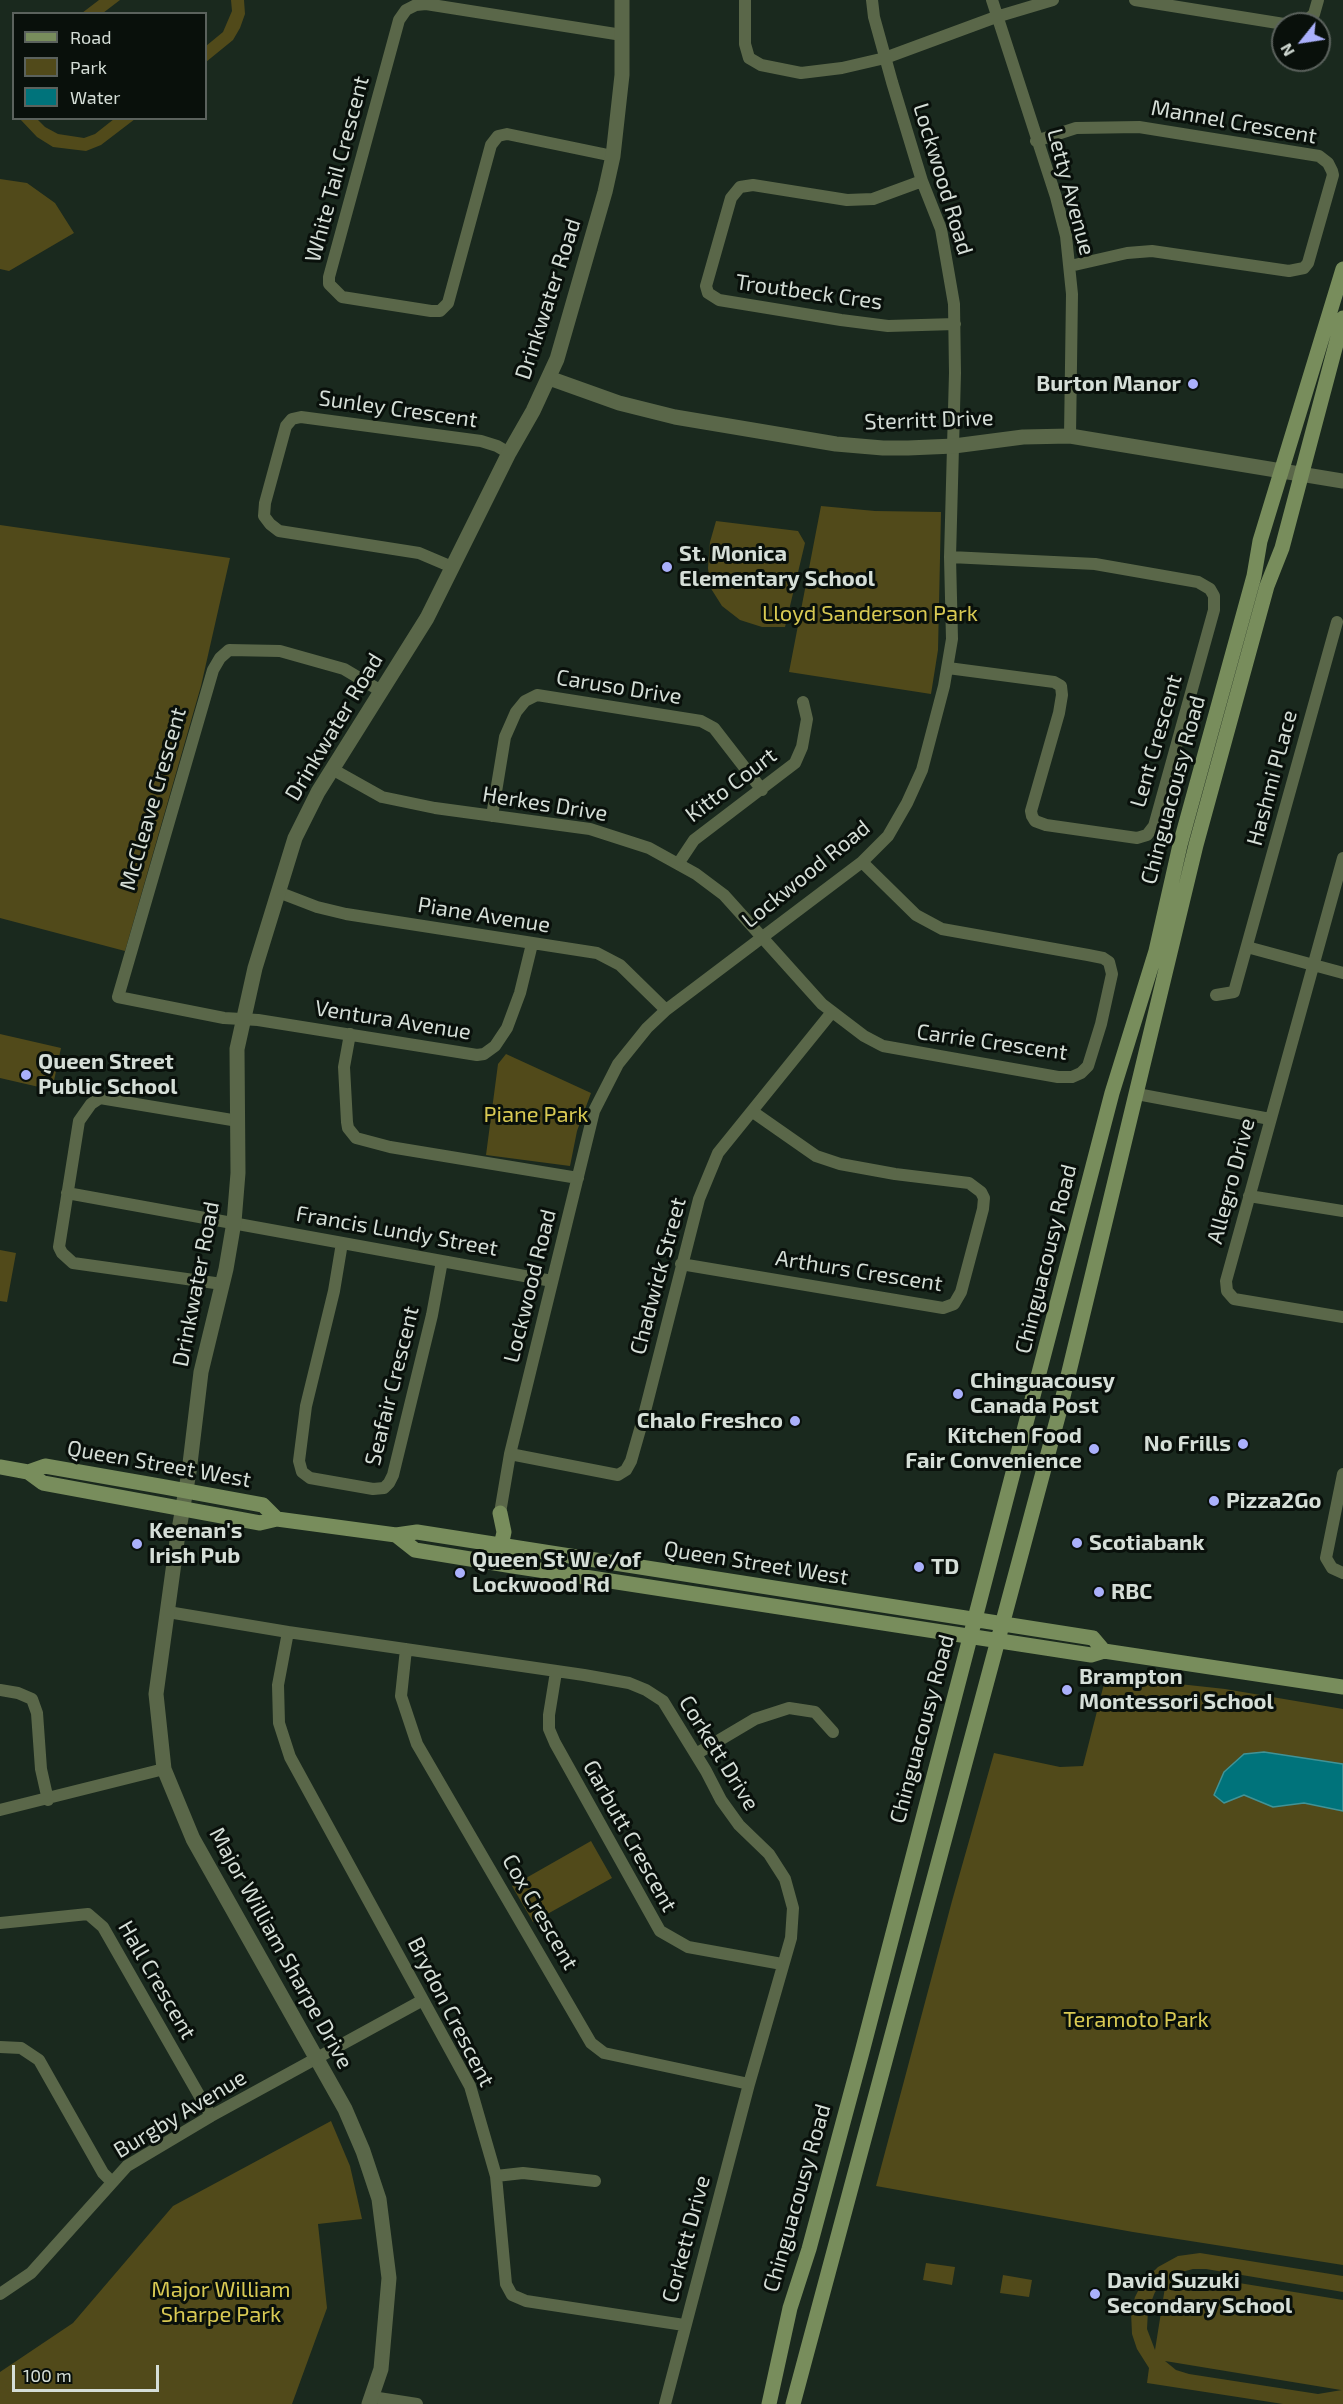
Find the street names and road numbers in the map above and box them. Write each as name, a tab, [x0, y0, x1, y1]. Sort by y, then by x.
street label: White Tail Crescent	[299, 73, 375, 265]
street label: Mannel Crescent	[1149, 94, 1319, 150]
street label: Lockwood Road	[907, 100, 979, 258]
street label: Letty Avenue	[1041, 126, 1101, 258]
street label: Drinkwater Road	[510, 215, 586, 383]
street label: Troutbeck Cres	[734, 269, 884, 315]
street label: Sunley Crescent	[317, 385, 479, 433]
street label: Sterritt Drive	[864, 405, 994, 435]
street label: Drinkwater Road	[280, 648, 388, 806]
street label: Caruso Drive	[554, 664, 684, 710]
street label: Lent Crescent	[1124, 672, 1188, 810]
street label: Chinguacousy Road	[1135, 693, 1211, 887]
street label: McCleave Crescent	[114, 705, 192, 893]
street label: Hashmi PLace	[1241, 707, 1303, 849]
street label: Kitto Court	[680, 742, 782, 828]
street label: Herkes Drive	[481, 781, 609, 827]
street label: Lockwood Road	[737, 814, 875, 934]
street label: Piane Avenue	[416, 892, 552, 938]
street label: Ventura Avenue	[313, 995, 473, 1045]
street label: Carrie Crescent	[915, 1018, 1069, 1066]
street label: Allegro Drive	[1202, 1115, 1260, 1247]
street label: Chinguacousy Road	[1010, 1161, 1082, 1357]
street label: Chadwick Street	[624, 1195, 692, 1357]
street label: Drinkwater Road	[167, 1199, 225, 1369]
street label: Francis Lundy Street	[294, 1200, 500, 1262]
street label: Lockwood Road	[498, 1207, 562, 1365]
street label: Arthurs Crescent	[774, 1245, 944, 1297]
street label: Seafair Crescent	[359, 1303, 425, 1469]
street label: Queen Street West	[65, 1435, 253, 1493]
street label: Queen Street West	[662, 1535, 850, 1591]
street label: Chinguacousy Road	[884, 1632, 960, 1826]
street label: Corkett Drive	[673, 1691, 765, 1815]
street label: Garbutt Crescent	[577, 1756, 683, 1916]
street label: Major William Sharpe Drive	[204, 1823, 358, 2073]
street label: Cox Crescent	[496, 1850, 584, 1974]
street label: Hall Crescent	[112, 1916, 202, 2044]
street label: Brydon Crescent	[402, 1933, 500, 2091]
street label: Burgby Avenue	[109, 2064, 251, 2164]
street label: Chinguacousy Road	[758, 2101, 836, 2295]
street label: Corkett Drive	[656, 2173, 716, 2305]

